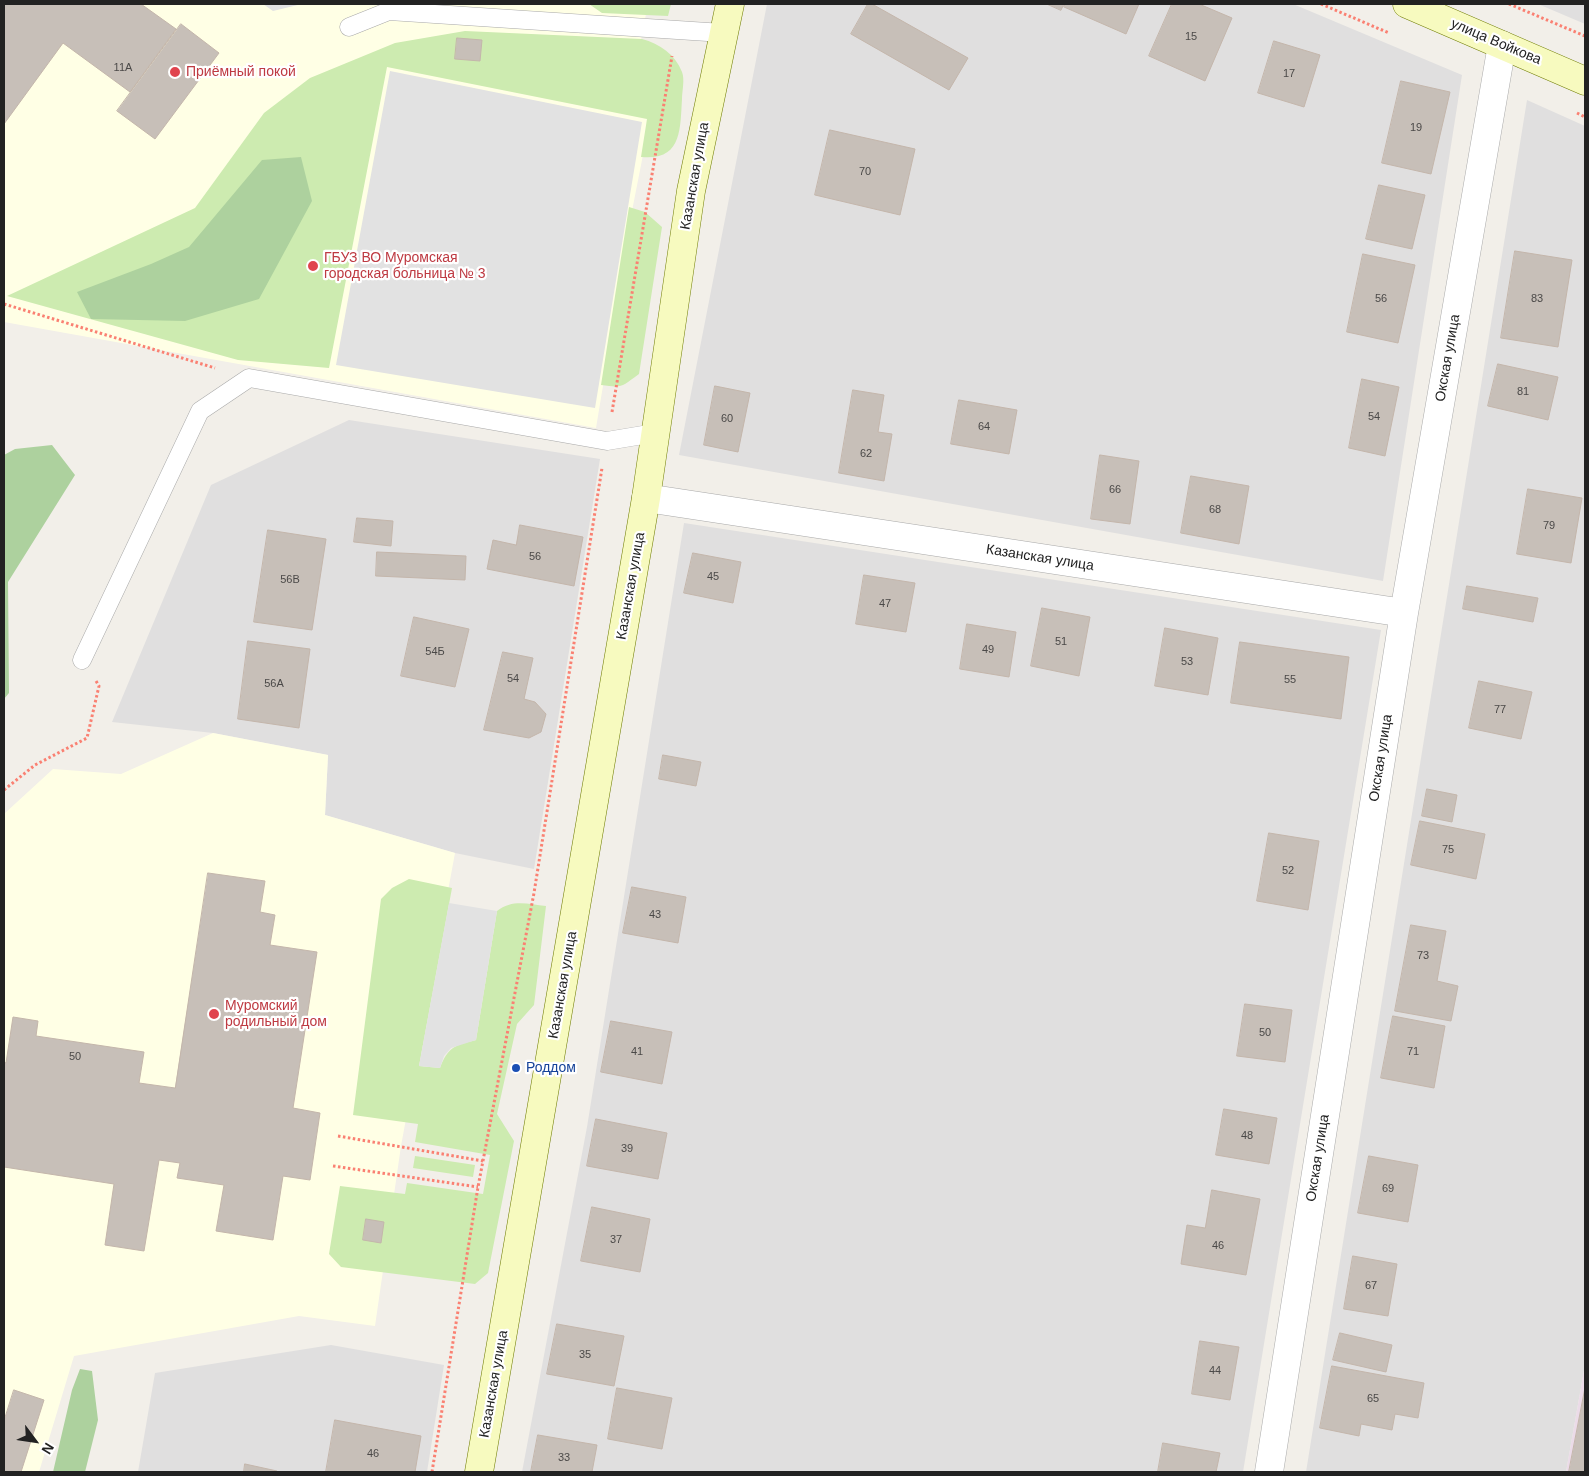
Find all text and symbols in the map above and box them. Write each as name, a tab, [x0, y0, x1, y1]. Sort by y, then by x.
street label: улица Войкова	[1448, 15, 1544, 69]
house number: 15	[1185, 30, 1197, 44]
house number: 11А	[114, 61, 132, 75]
place label: Приёмный покой	[186, 64, 296, 80]
marker: Приёмный покой	[168, 65, 182, 79]
house number: 17	[1283, 67, 1295, 81]
street label: Казанская улица	[677, 121, 713, 231]
house number: 19	[1410, 121, 1422, 135]
house number: 70	[859, 165, 871, 179]
place label: ГБУЗ ВО Муромская городская больница № 3	[324, 250, 486, 282]
marker: ГБУЗ ВО Муромская городская больница № 3	[306, 259, 320, 273]
house number: 56	[1375, 292, 1387, 306]
house number: 83	[1531, 292, 1543, 306]
street label: Окская улица	[1432, 313, 1464, 403]
house number: 81	[1517, 385, 1529, 399]
house number: 54	[1368, 410, 1380, 424]
house number: 60	[721, 412, 733, 426]
house number: 64	[978, 420, 990, 434]
house number: 62	[860, 447, 872, 461]
house number: 66	[1109, 483, 1121, 497]
house number: 68	[1209, 503, 1221, 517]
house number: 79	[1543, 519, 1555, 533]
street label: Казанская улица	[613, 531, 649, 641]
street label: Казанская улица	[985, 541, 1095, 575]
house number: 56	[529, 550, 541, 564]
house number: 45	[707, 570, 719, 584]
house number: 56В	[280, 573, 300, 587]
house number: 47	[879, 597, 891, 611]
house number: 51	[1055, 635, 1067, 649]
house number: 49	[982, 643, 994, 657]
house number: 54Б	[425, 645, 445, 659]
house number: 53	[1181, 655, 1193, 669]
house number: 54	[507, 672, 519, 686]
house number: 55	[1284, 673, 1296, 687]
house number: 56А	[264, 677, 284, 691]
house number: 77	[1494, 703, 1506, 717]
street label: Окская улица	[1366, 713, 1396, 803]
house number: 75	[1442, 843, 1454, 857]
house number: 52	[1282, 864, 1294, 878]
house number: 43	[649, 908, 661, 922]
street label: Казанская улица	[545, 930, 581, 1040]
house number: 73	[1417, 949, 1429, 963]
place label: Муромский родильный дом	[225, 998, 327, 1030]
marker: Муромский родильный дом	[207, 1007, 221, 1021]
house number: 50	[1259, 1026, 1271, 1040]
house number: 41	[631, 1045, 643, 1059]
house number: 71	[1407, 1045, 1419, 1059]
house number: 50	[69, 1050, 81, 1064]
place label: Роддом	[526, 1060, 576, 1076]
marker: Роддом	[510, 1062, 522, 1074]
street label: Окская улица	[1303, 1113, 1333, 1203]
house number: 48	[1241, 1129, 1253, 1143]
house number: 39	[621, 1142, 633, 1156]
house number: 69	[1382, 1182, 1394, 1196]
house number: 37	[610, 1233, 622, 1247]
house number: 46	[1212, 1239, 1224, 1253]
house number: 67	[1365, 1279, 1377, 1293]
street label: Казанская улица	[476, 1329, 512, 1439]
house number: 35	[579, 1348, 591, 1362]
house number: 44	[1209, 1364, 1221, 1378]
house number: 65	[1367, 1392, 1379, 1406]
north arrow	[10, 1416, 60, 1466]
text: N	[38, 1440, 57, 1457]
house number: 46	[367, 1447, 379, 1461]
house number: 33	[558, 1451, 570, 1465]

